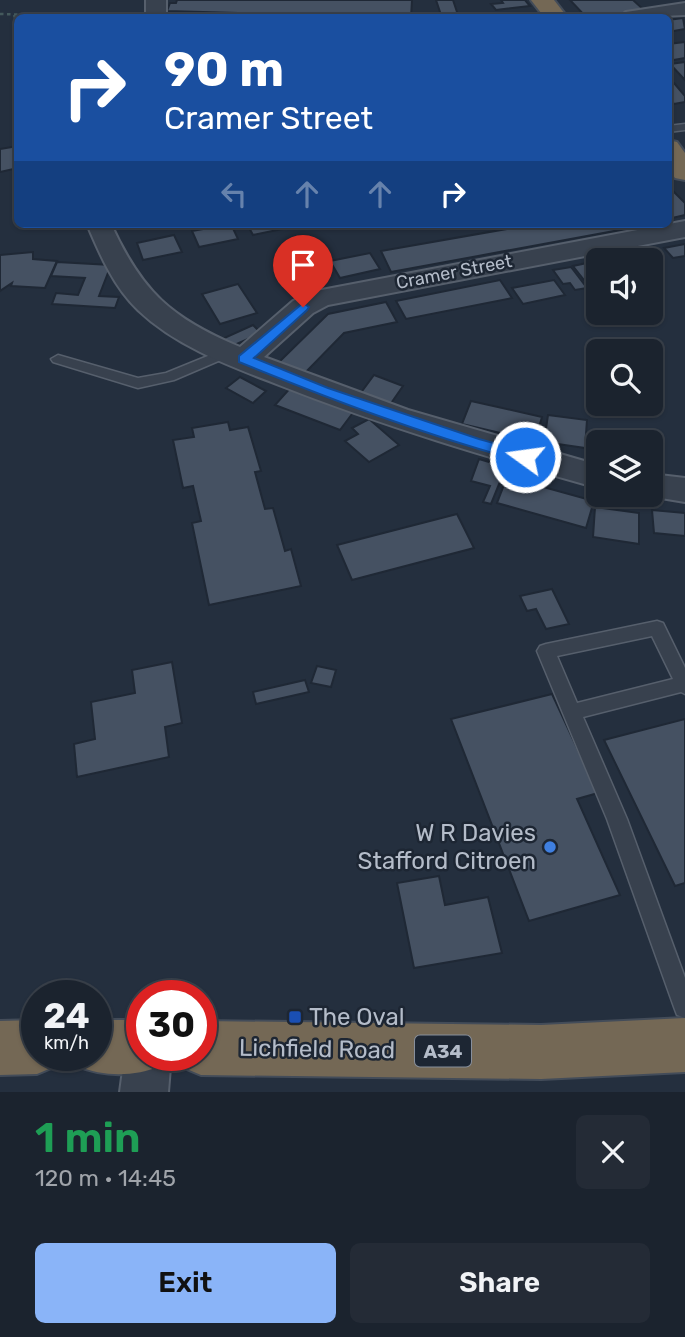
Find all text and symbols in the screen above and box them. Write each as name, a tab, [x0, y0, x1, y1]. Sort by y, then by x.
text: 90 m	[164, 40, 284, 98]
icon: right	[49, 42, 140, 133]
text: Cramer Street	[164, 99, 373, 137]
icon: left	[215, 175, 253, 213]
icon: ahead	[288, 175, 326, 213]
icon: ahead	[361, 175, 399, 213]
icon: right	[434, 175, 472, 213]
pin	[273, 235, 333, 307]
icon: arrive	[284, 246, 322, 284]
map controls	[586, 248, 663, 507]
button: sound	[586, 248, 663, 325]
street label: Cramer Street	[394, 250, 514, 294]
button: search	[586, 339, 663, 416]
position arrow	[488, 420, 562, 494]
button: layers	[586, 430, 663, 507]
place label: W R Davies Stafford Citroen	[358, 819, 536, 875]
marker: W R Davies Stafford Citroen	[542, 839, 558, 855]
speed limit sign: 30	[126, 980, 217, 1071]
text: 24	[43, 995, 90, 1037]
place label: The Oval	[309, 1003, 405, 1031]
marker: The Oval	[287, 1009, 303, 1025]
text: km/h	[44, 1032, 89, 1054]
street label: Lichfield Road	[239, 1034, 395, 1064]
road number: A34	[415, 1036, 471, 1066]
text: 1 min	[35, 1113, 141, 1163]
button: close	[576, 1115, 650, 1189]
text: 120 m · 14:45	[35, 1164, 176, 1192]
button: Exit	[35, 1243, 336, 1323]
button: Share	[350, 1243, 650, 1323]

